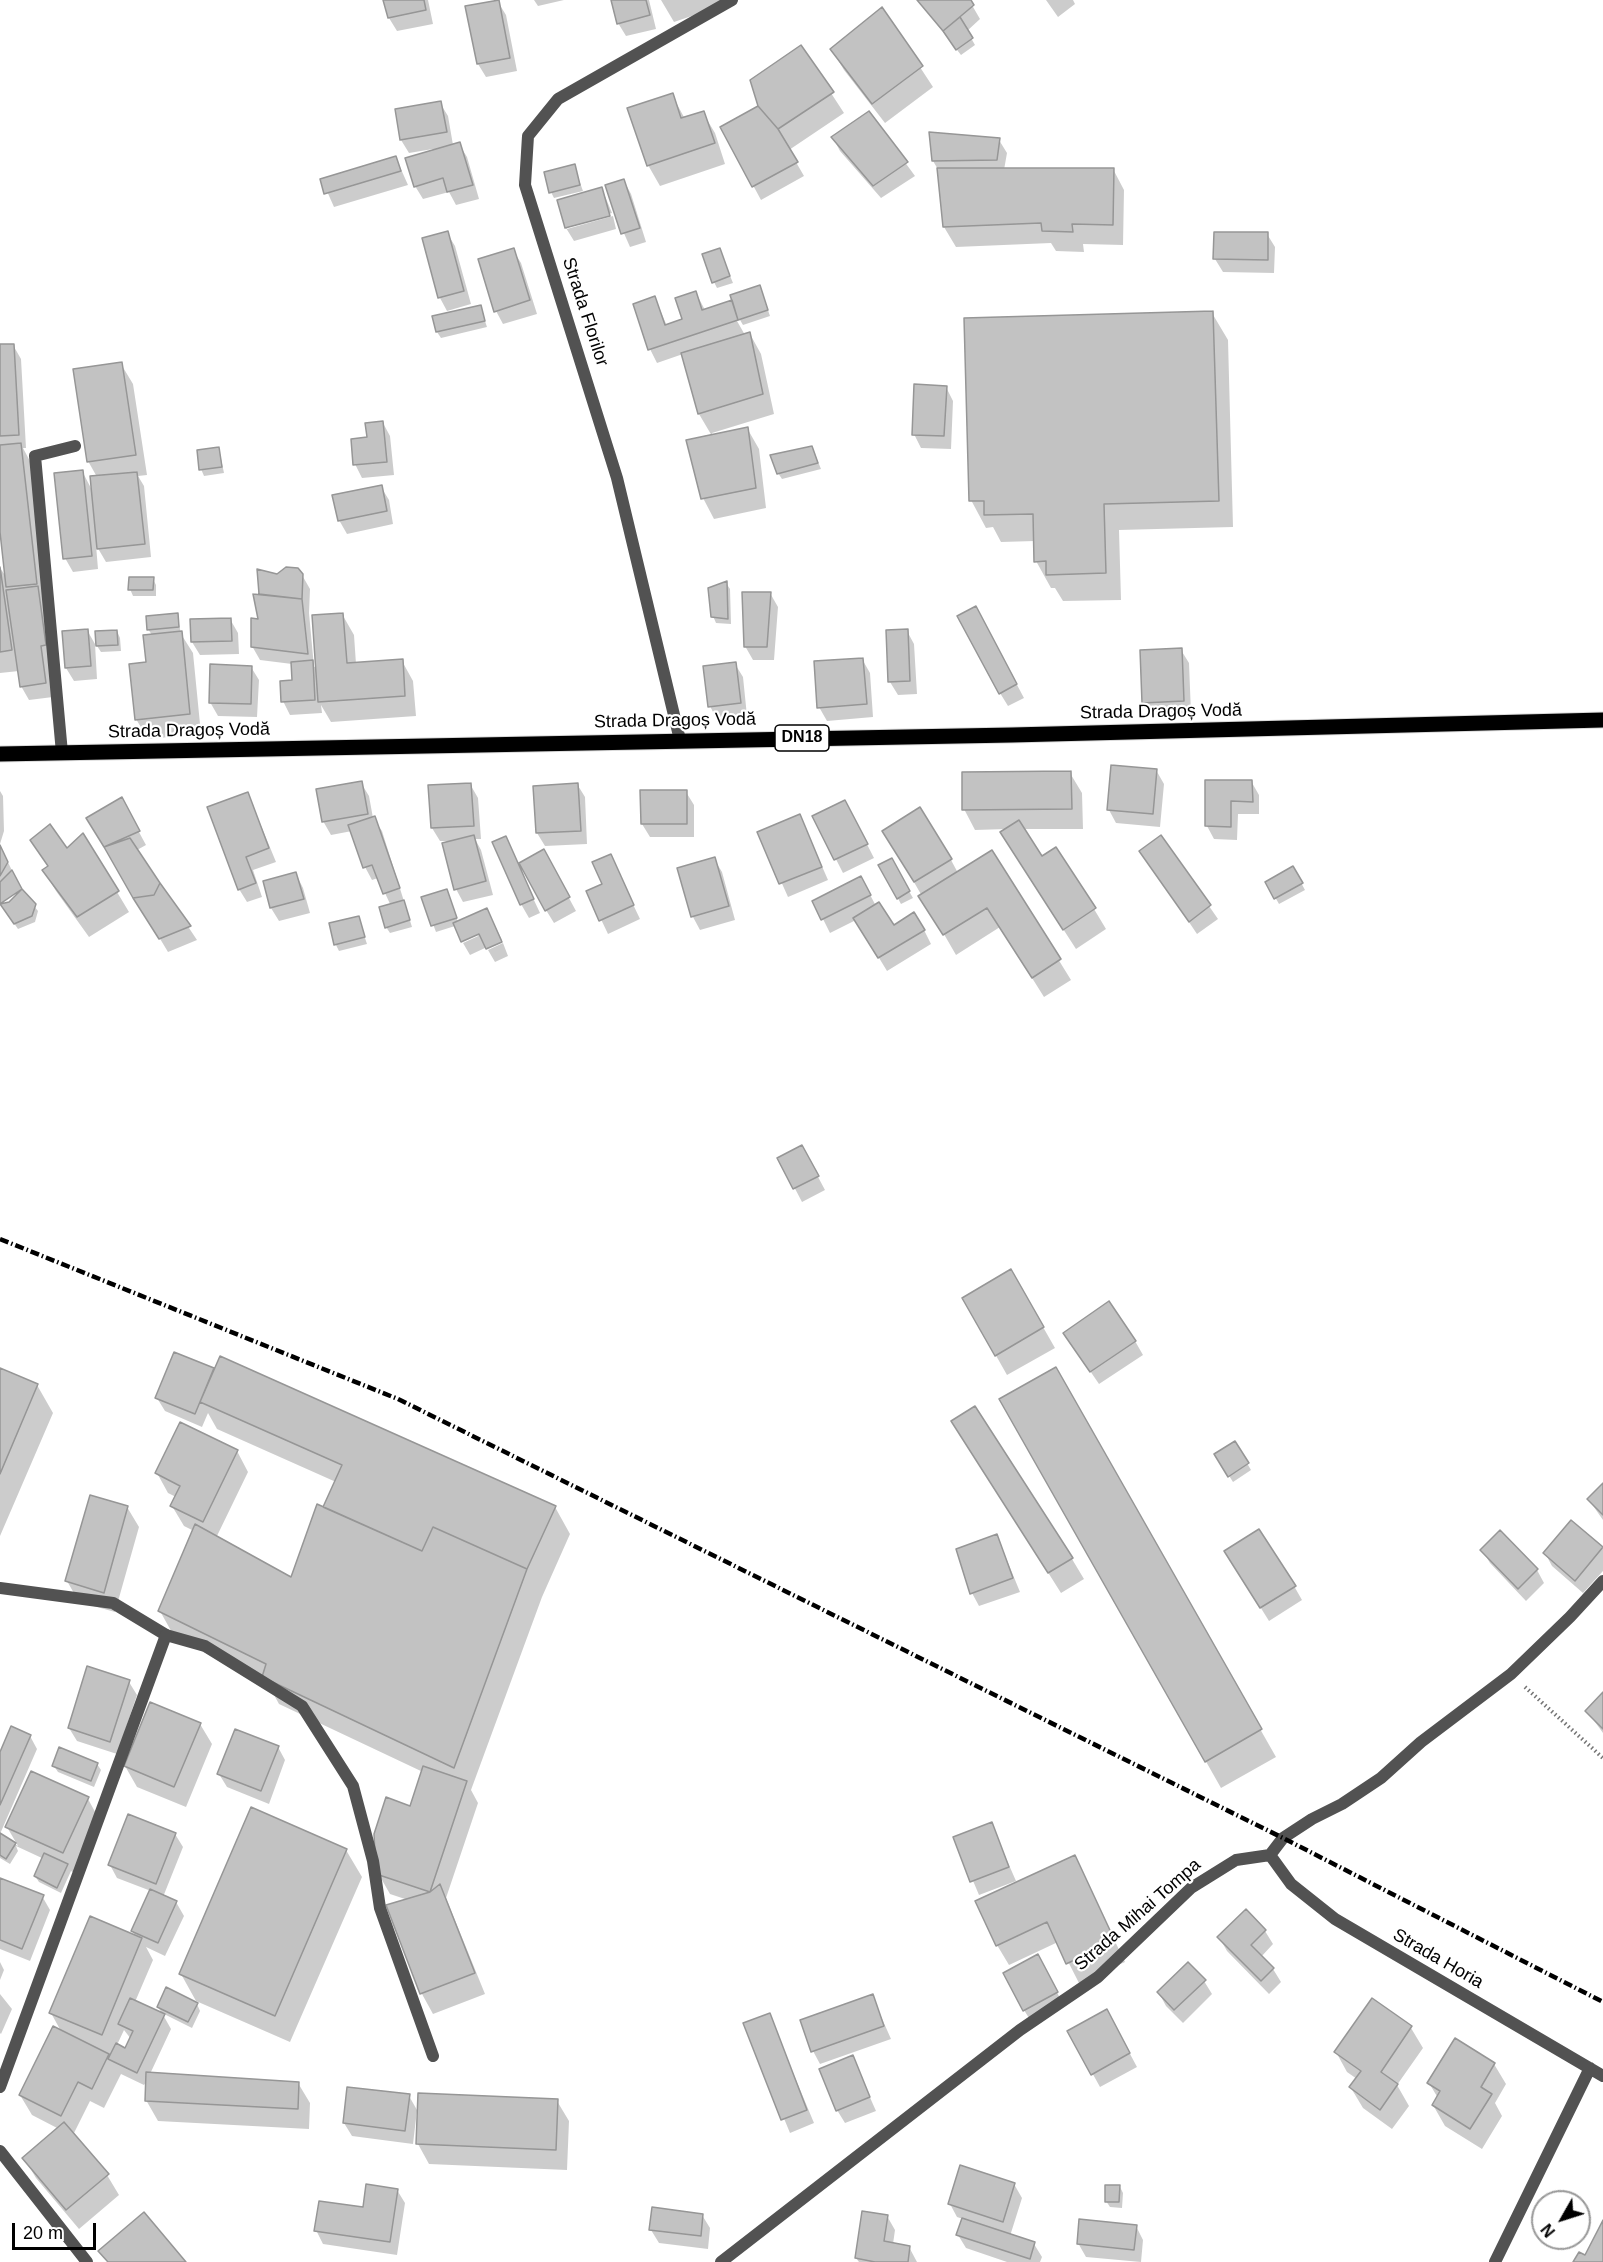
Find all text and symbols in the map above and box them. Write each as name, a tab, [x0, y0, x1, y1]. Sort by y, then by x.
street label: Strada Florilor	[557, 255, 613, 369]
street label: Strada Dragoș Vodă	[1080, 700, 1242, 724]
street label: Strada Dragoș Vodă	[594, 709, 756, 733]
street label: Strada Dragoș Vodă	[108, 719, 270, 743]
road number: DN18	[775, 725, 829, 751]
street label: Strada Mihai Tompa	[1071, 1854, 1205, 1976]
street label: Strada Horia	[1389, 1924, 1487, 1994]
north arrow	[1531, 2190, 1591, 2250]
scale bar	[15, 2211, 99, 2249]
text: N	[1538, 2221, 1558, 2240]
text: 20 m	[23, 2223, 63, 2243]

